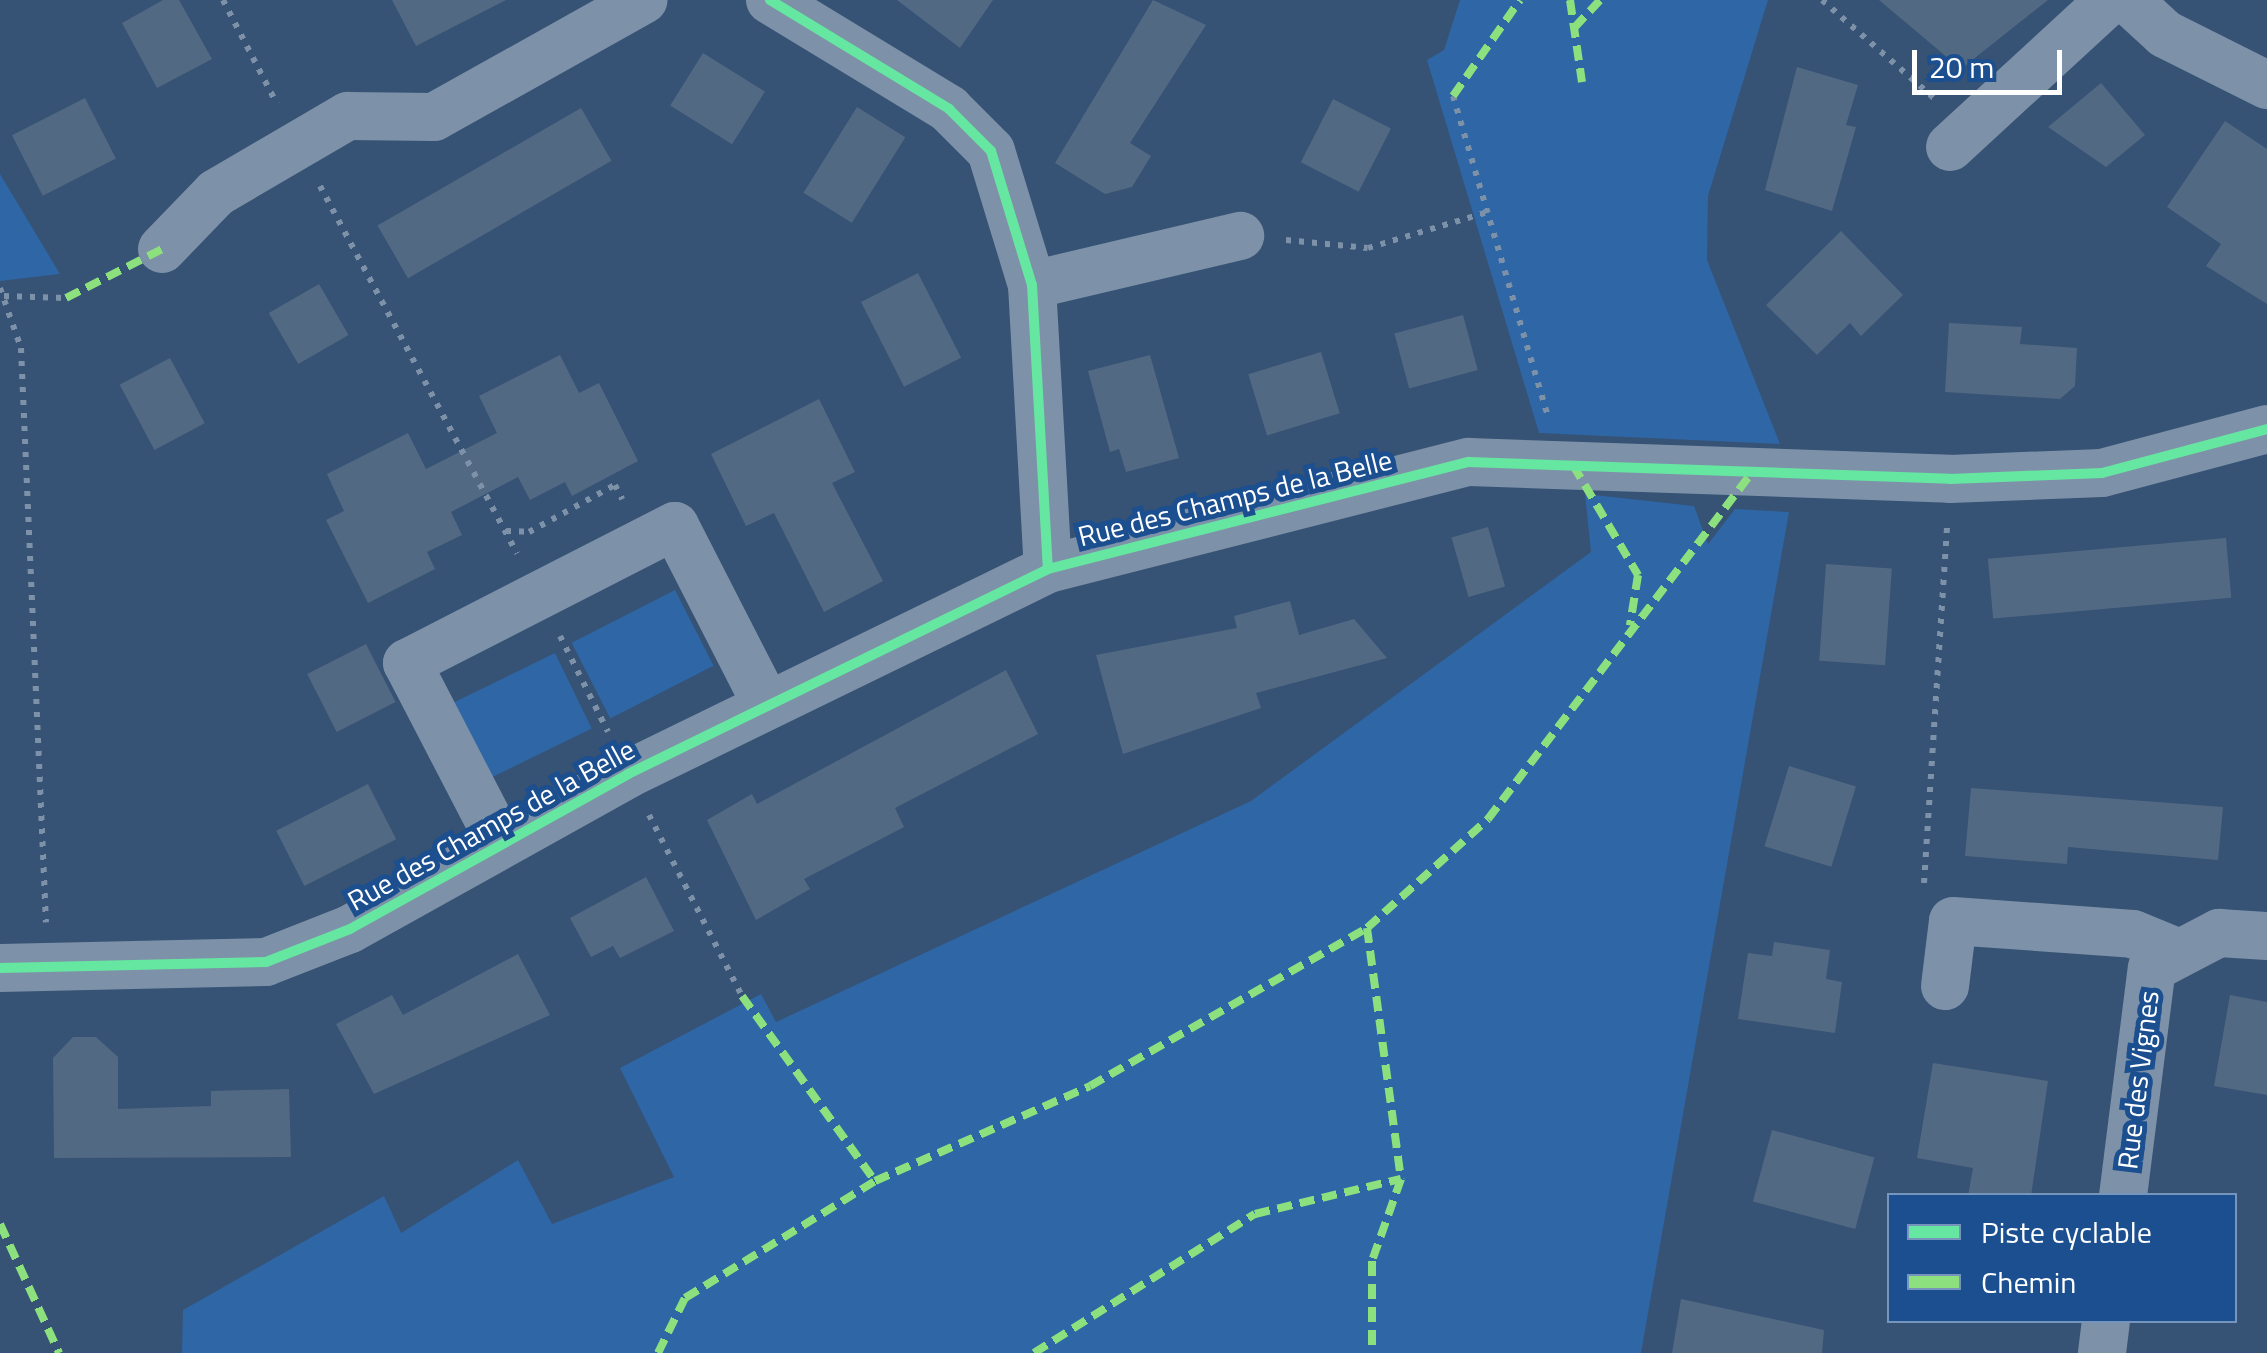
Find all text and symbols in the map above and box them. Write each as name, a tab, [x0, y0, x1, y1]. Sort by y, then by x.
scale bar	[1917, 30, 2067, 92]
text: 20 m	[1929, 44, 1994, 90]
street label: Rue des Champs de la Belle	[1075, 443, 1395, 553]
street label: Rue des Champs de la Belle	[342, 732, 640, 918]
street label: Rue des Vignes	[2110, 989, 2166, 1171]
legend	[1887, 1193, 2237, 1323]
text: Piste cyclable	[1981, 1209, 2152, 1255]
text: Chemin	[1981, 1259, 2076, 1305]

